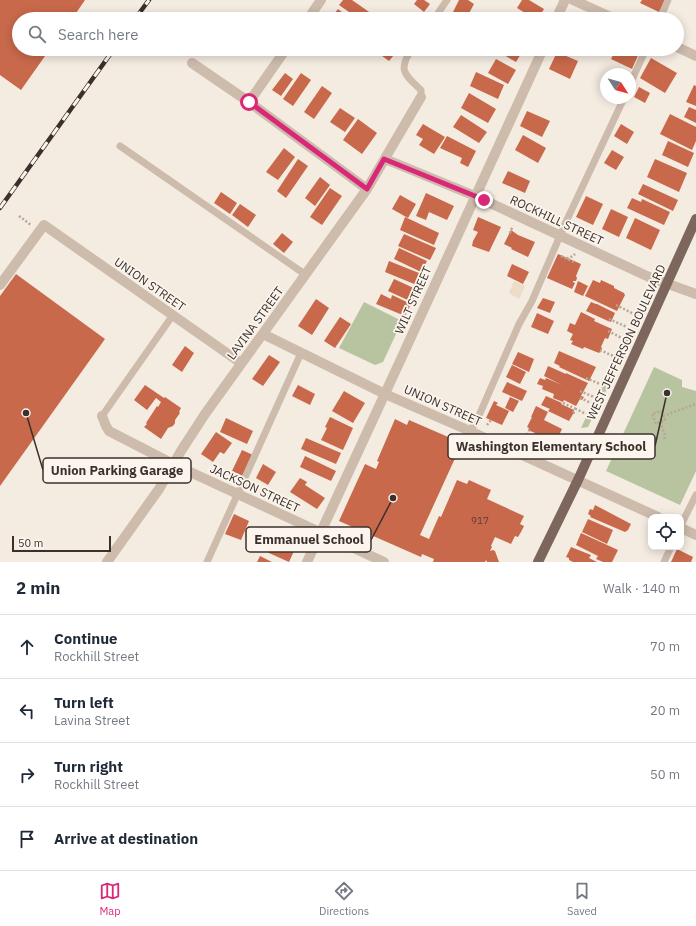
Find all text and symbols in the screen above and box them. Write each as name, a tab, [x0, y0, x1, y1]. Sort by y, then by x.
search box	[12, 12, 684, 56]
icon: search	[26, 23, 48, 45]
text: Search here	[58, 25, 138, 44]
north arrow	[600, 68, 636, 104]
route start	[240, 93, 258, 111]
route end	[475, 191, 493, 209]
street label: ROCKHILL STREET	[508, 192, 606, 248]
street label: UNION STREET	[112, 254, 189, 314]
street label: WEST JEFFERSON BOULEVARD	[583, 262, 669, 422]
street label: WILT STREET	[391, 264, 435, 336]
street label: LAVINA STREET	[223, 283, 287, 363]
street label: UNION STREET	[402, 381, 484, 429]
callout: Washington Elementary School	[448, 434, 655, 459]
text: Washington Elementary School	[456, 438, 646, 455]
callout: Union Parking Garage	[43, 458, 191, 483]
street label: JACKSON STREET	[208, 461, 303, 515]
text: Union Parking Garage	[51, 462, 183, 479]
house number: 917	[471, 514, 489, 527]
map controls	[648, 514, 684, 550]
button: locate	[648, 514, 684, 550]
callout: Emmanuel School	[246, 527, 371, 552]
text: Emmanuel School	[254, 531, 364, 548]
scale bar	[12, 534, 111, 553]
text: 50 m	[18, 536, 43, 550]
text: 2 min	[16, 577, 60, 599]
text: Walk · 140 m	[603, 580, 680, 597]
text: Continue	[54, 629, 118, 648]
icon: ahead	[16, 636, 38, 658]
text: 70 m	[650, 638, 680, 655]
text: Rockhill Street	[54, 648, 139, 665]
text: Turn left	[54, 693, 114, 712]
icon: left	[16, 700, 38, 722]
text: 20 m	[650, 702, 680, 719]
text: Lavina Street	[54, 712, 130, 729]
text: Turn right	[54, 757, 123, 776]
icon: right	[16, 764, 38, 786]
text: 50 m	[650, 766, 680, 783]
text: Rockhill Street	[54, 776, 139, 793]
icon: arrive	[16, 828, 38, 850]
text: Arrive at destination	[54, 829, 198, 848]
tab: Map	[99, 880, 121, 918]
tab: Directions	[319, 880, 369, 918]
tab: Saved	[567, 880, 597, 918]

